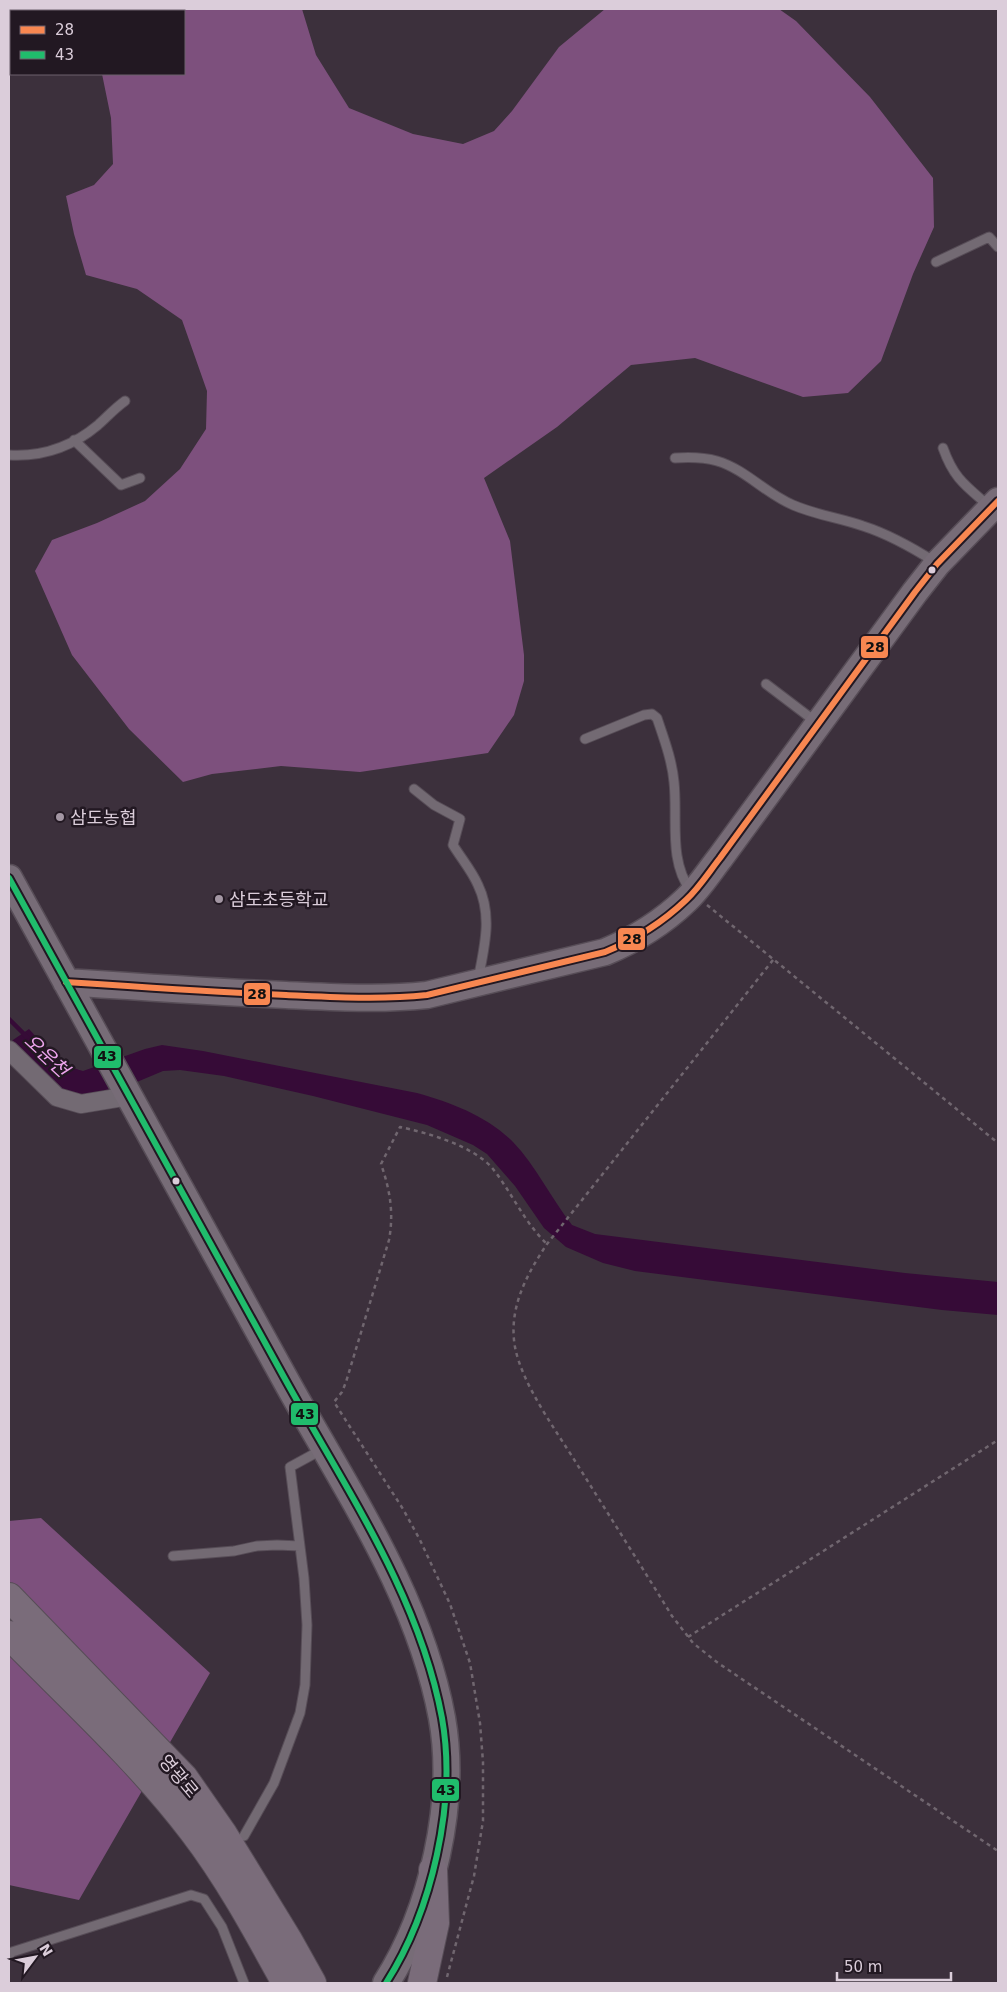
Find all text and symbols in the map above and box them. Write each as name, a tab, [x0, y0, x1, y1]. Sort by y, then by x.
legend	[10, 10, 185, 75]
text: 28	[55, 21, 74, 39]
text: 43	[55, 46, 74, 64]
unlabelled marker	[927, 565, 937, 575]
line badge: 28	[860, 635, 889, 659]
text: 28	[865, 639, 885, 655]
place label: 삼도농협	[70, 807, 136, 828]
marker: 삼도농협	[54, 811, 66, 823]
place label: 삼도초등학교	[229, 889, 328, 910]
marker: 삼도초등학교	[213, 893, 225, 905]
line badge: 28	[617, 927, 646, 951]
text: 28	[622, 931, 642, 947]
line badge: 28	[243, 982, 271, 1006]
text: 28	[247, 986, 267, 1002]
water label: 오운천	[20, 1029, 75, 1082]
line badge: 43	[93, 1045, 122, 1069]
text: 43	[97, 1048, 117, 1064]
unlabelled marker	[171, 1176, 181, 1186]
line badge: 43	[290, 1402, 319, 1426]
text: 43	[295, 1406, 315, 1422]
street label: 영광로	[155, 1750, 203, 1802]
line badge: 43	[431, 1778, 460, 1802]
text: 43	[436, 1782, 456, 1798]
north arrow	[10, 1932, 60, 1982]
text: N	[36, 1941, 56, 1959]
scale bar	[837, 1950, 951, 1982]
text: 50 m	[844, 1958, 882, 1976]

